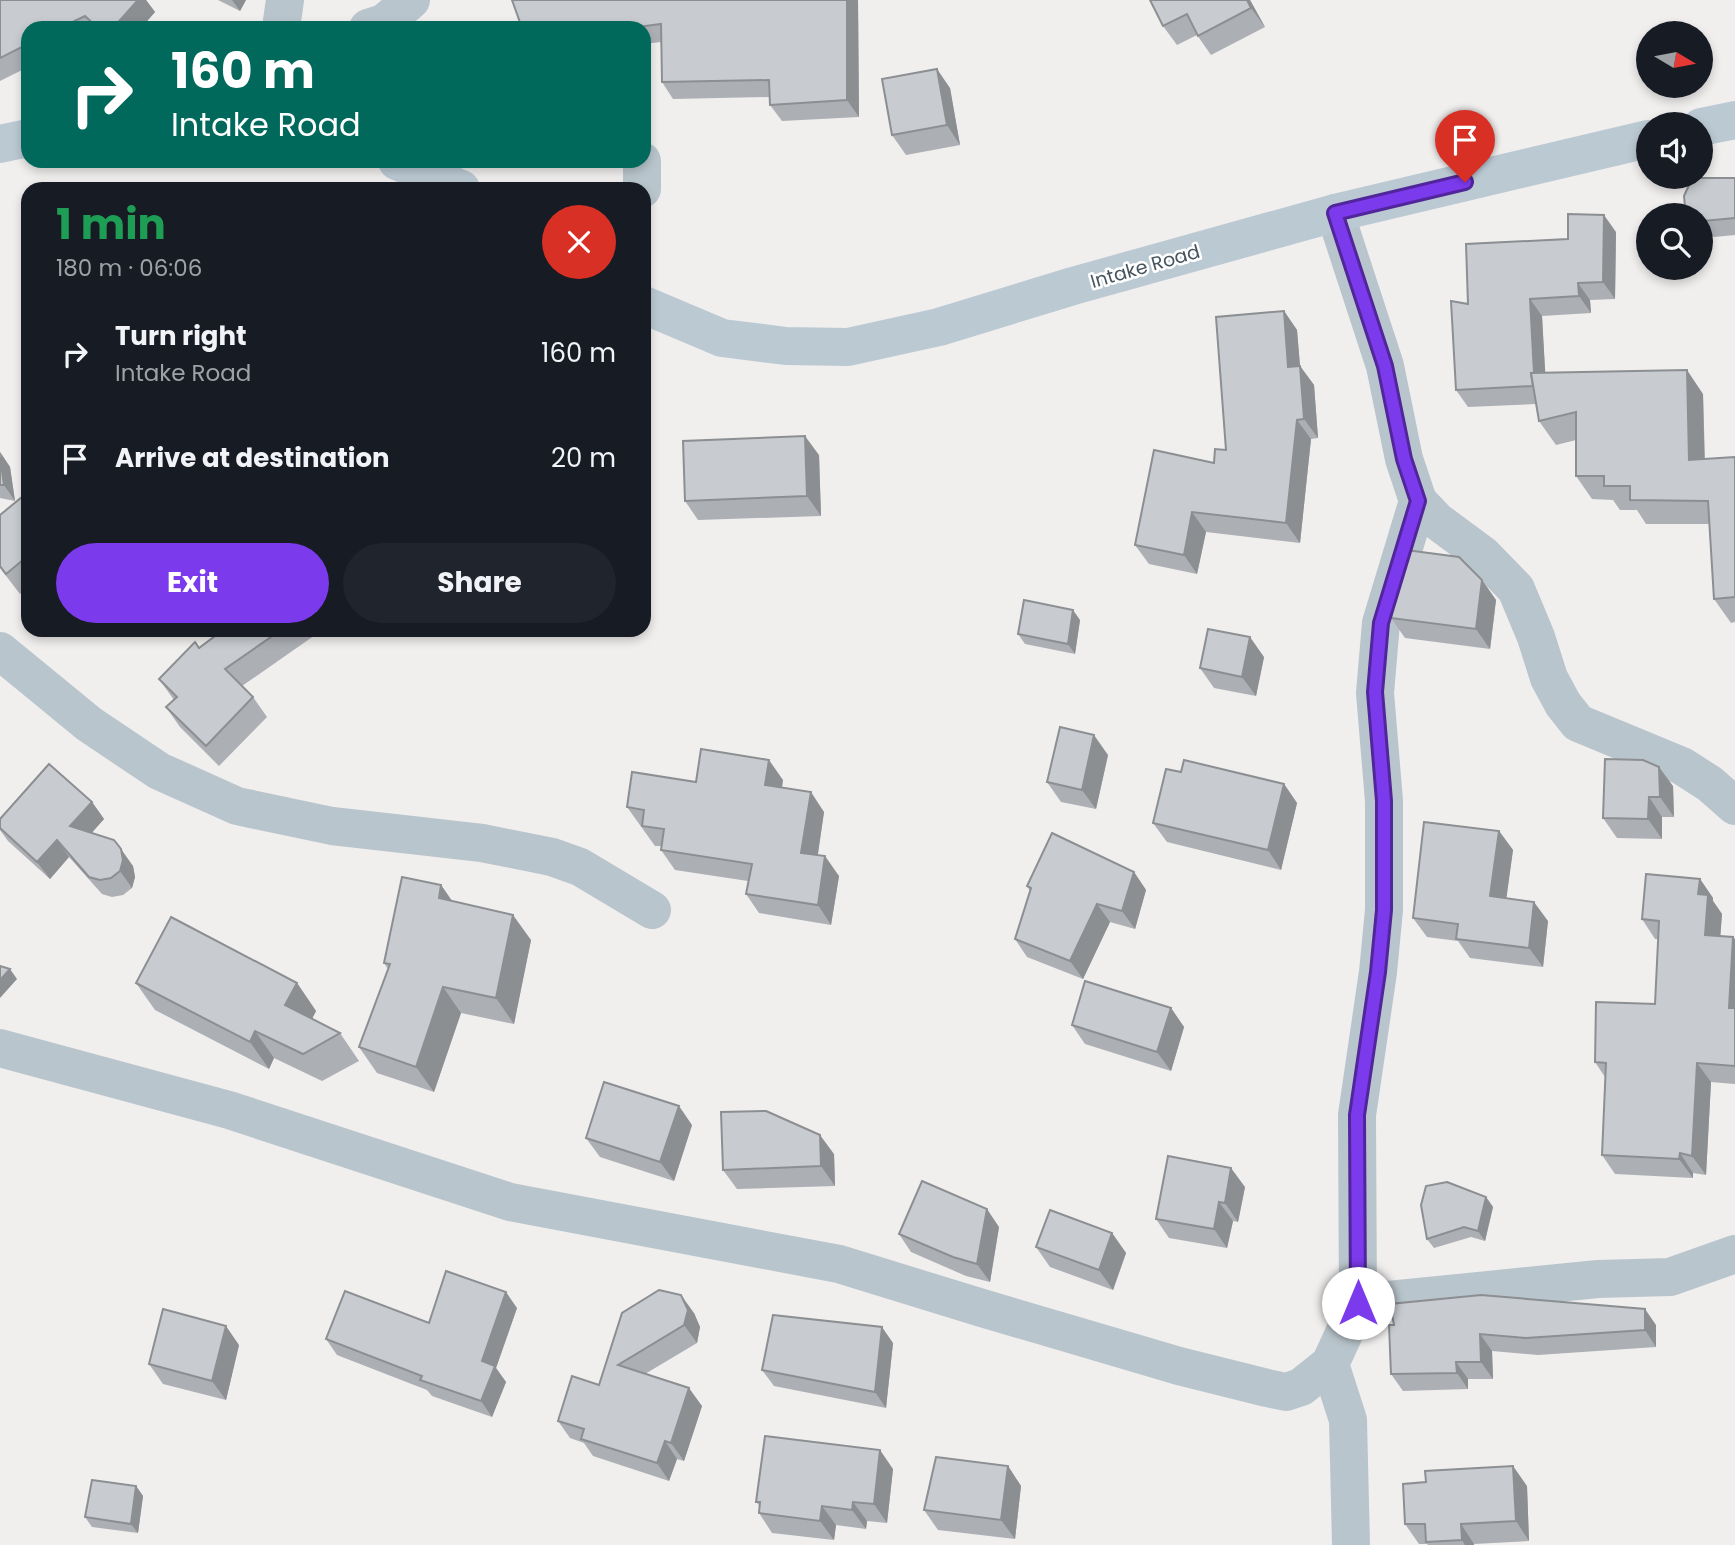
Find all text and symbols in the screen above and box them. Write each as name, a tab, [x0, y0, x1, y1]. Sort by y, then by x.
north arrow	[1636, 21, 1713, 98]
map controls	[1636, 21, 1713, 280]
text: 160 m	[171, 37, 315, 105]
icon: right	[56, 49, 147, 140]
text: Intake Road	[171, 102, 361, 147]
pin	[1435, 110, 1495, 182]
button: sound	[1636, 112, 1713, 189]
icon: arrive	[1446, 121, 1484, 159]
text: 1 min	[56, 195, 166, 254]
button: search	[1636, 203, 1713, 280]
button: close	[542, 205, 616, 279]
street label: Intake Road	[1087, 238, 1203, 295]
text: 180 m · 06:06	[56, 252, 202, 284]
text: Turn right	[115, 318, 247, 354]
icon: right	[56, 335, 94, 373]
text: 160 m	[541, 335, 616, 371]
text: Intake Road	[115, 357, 251, 389]
icon: arrive	[56, 440, 94, 478]
text: Arrive at destination	[115, 440, 390, 476]
text: 20 m	[551, 440, 616, 476]
button: Exit	[56, 543, 329, 623]
button: Share	[343, 543, 616, 623]
position arrow	[1321, 1266, 1395, 1340]

